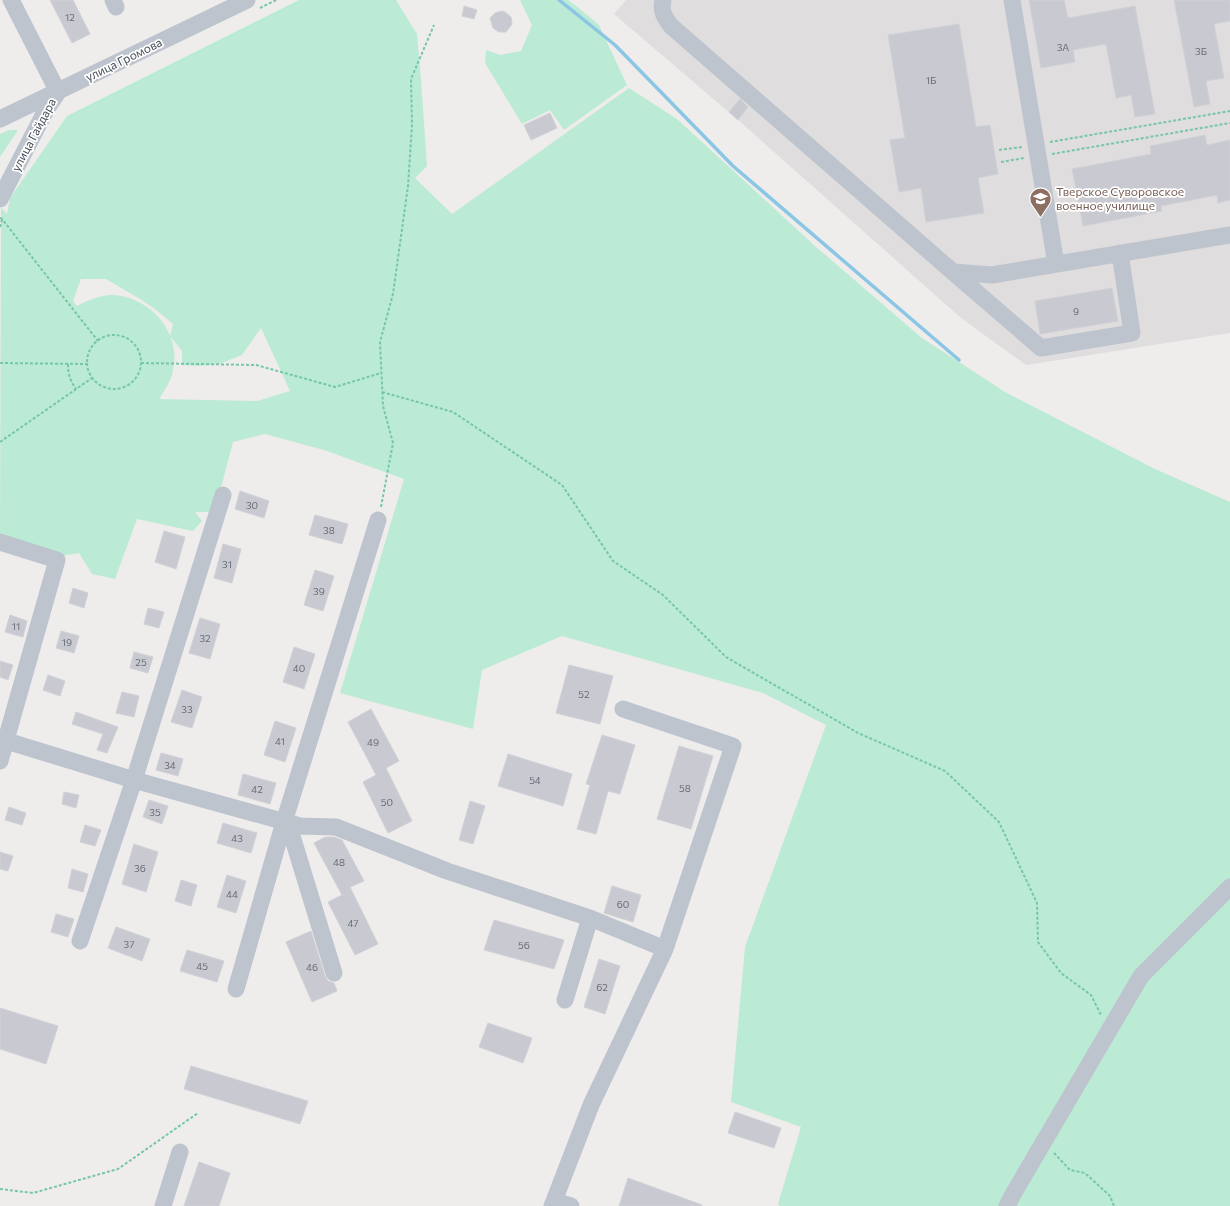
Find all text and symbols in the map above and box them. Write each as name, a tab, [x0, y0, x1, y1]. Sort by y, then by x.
house number: 12	[65, 11, 75, 23]
street label: улица Громова	[83, 35, 164, 84]
house number: 3А	[1057, 41, 1069, 53]
house number: 3Б	[1195, 45, 1207, 57]
house number: 1Б	[926, 74, 936, 86]
street label: улица Гайдара	[8, 96, 58, 173]
place label: Тверское Суворовское военное училище	[1056, 184, 1184, 212]
school or university icon: Тверское Суворовское военное училище	[1027, 186, 1053, 219]
house number: 9	[1073, 305, 1079, 317]
house number: 30	[246, 499, 258, 511]
house number: 38	[323, 524, 335, 536]
house number: 31	[222, 558, 232, 570]
house number: 39	[313, 585, 325, 597]
house number: 11	[12, 620, 20, 632]
house number: 32	[199, 632, 211, 644]
house number: 19	[62, 636, 72, 648]
house number: 25	[135, 656, 147, 668]
house number: 40	[293, 662, 305, 674]
house number: 52	[578, 688, 590, 700]
house number: 33	[181, 703, 193, 715]
house number: 41	[275, 735, 285, 747]
house number: 49	[367, 736, 379, 748]
house number: 34	[164, 759, 176, 771]
house number: 54	[529, 774, 541, 786]
house number: 58	[679, 782, 691, 794]
house number: 42	[251, 783, 263, 795]
house number: 50	[381, 796, 393, 808]
house number: 35	[149, 806, 161, 818]
house number: 43	[231, 832, 243, 844]
house number: 48	[333, 856, 345, 868]
house number: 36	[134, 862, 146, 874]
house number: 44	[226, 888, 238, 900]
house number: 60	[617, 898, 629, 910]
house number: 47	[347, 917, 359, 929]
house number: 37	[124, 938, 134, 950]
house number: 56	[518, 939, 530, 951]
house number: 45	[196, 960, 208, 972]
house number: 46	[306, 961, 318, 973]
house number: 62	[596, 981, 608, 993]

